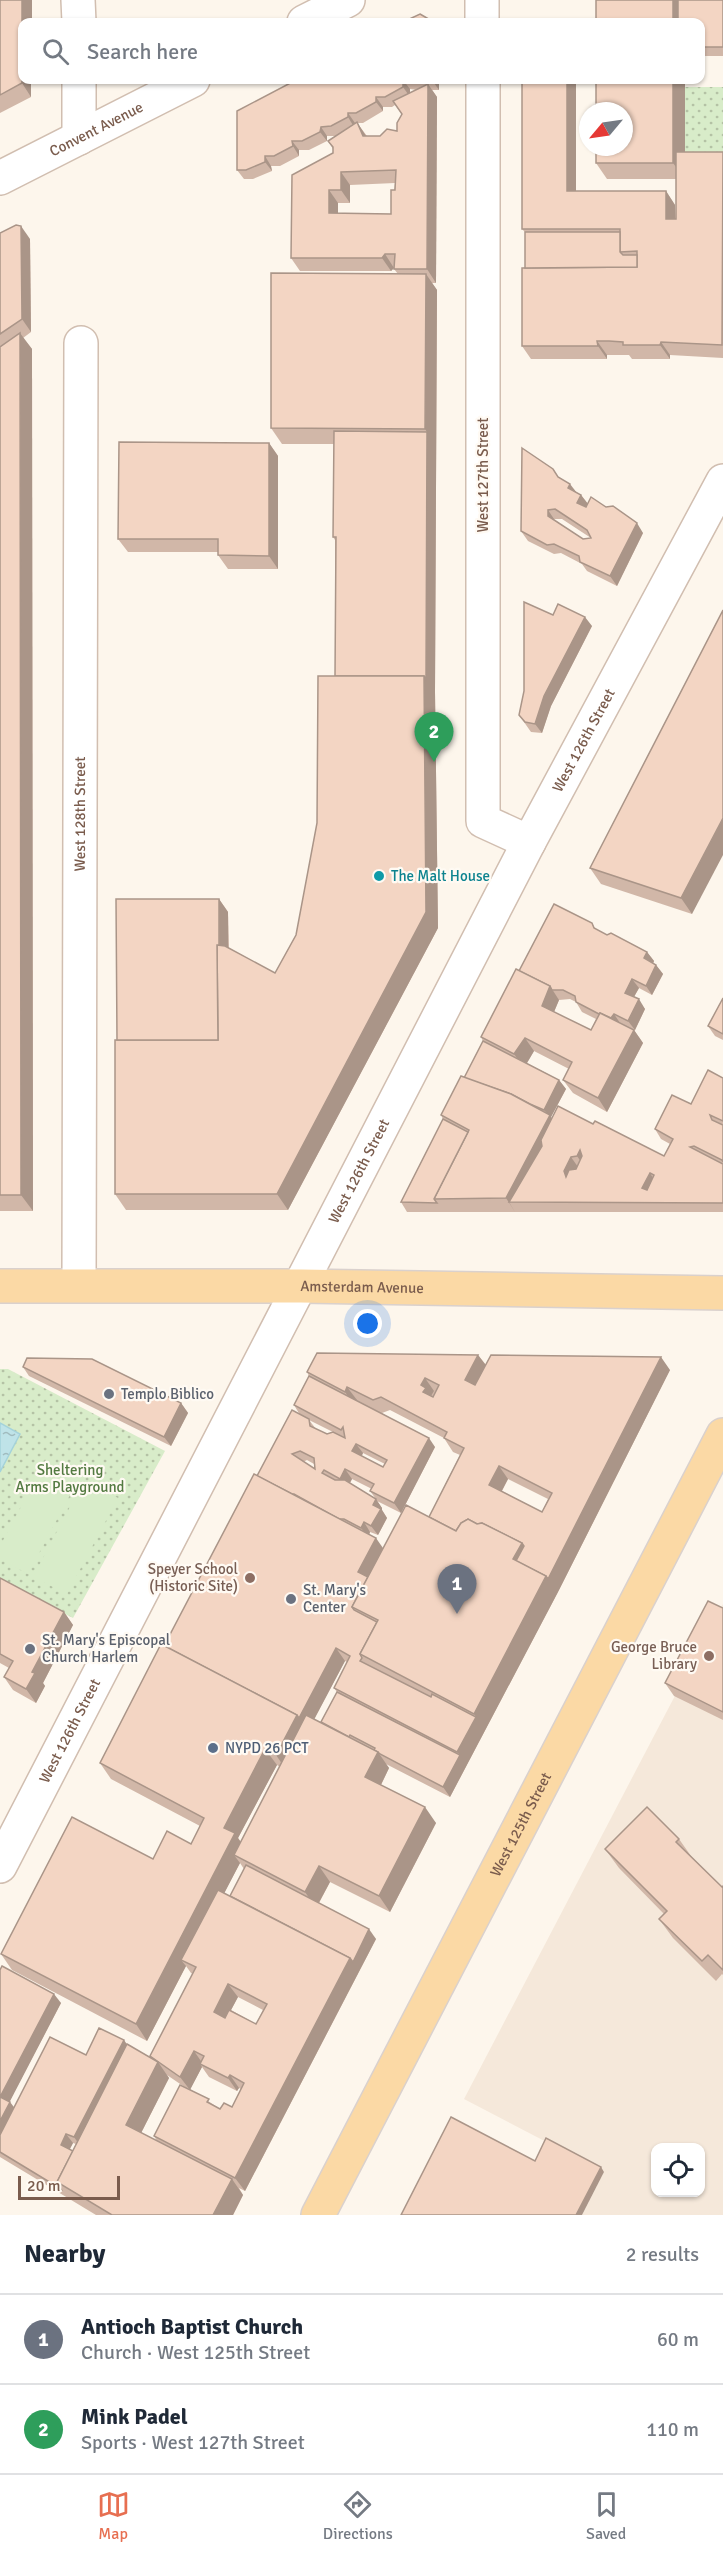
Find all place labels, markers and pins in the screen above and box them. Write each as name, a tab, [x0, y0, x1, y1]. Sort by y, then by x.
pin: 2	[414, 712, 454, 762]
place label: The Malt House	[391, 867, 490, 885]
marker: The Malt House	[372, 869, 386, 883]
place label: Templo Biblico	[121, 1385, 214, 1403]
marker: Templo Biblico	[102, 1387, 116, 1401]
place label: Speyer School (Historic Site)	[148, 1560, 238, 1595]
pin: 1	[438, 1564, 476, 1614]
marker: Speyer School (Historic Site)	[243, 1571, 257, 1585]
place label: St. Mary's Center	[303, 1581, 367, 1616]
marker: St. Mary's Center	[284, 1592, 298, 1606]
place label: St. Mary's Episcopal Church Harlem	[42, 1631, 170, 1666]
place label: George Bruce Library	[611, 1638, 697, 1673]
marker: St. Mary's Episcopal Church Harlem	[23, 1642, 37, 1656]
marker: George Bruce Library	[702, 1649, 716, 1663]
place label: NYPD 26 PCT	[225, 1739, 309, 1757]
marker: NYPD 26 PCT	[206, 1741, 220, 1755]

